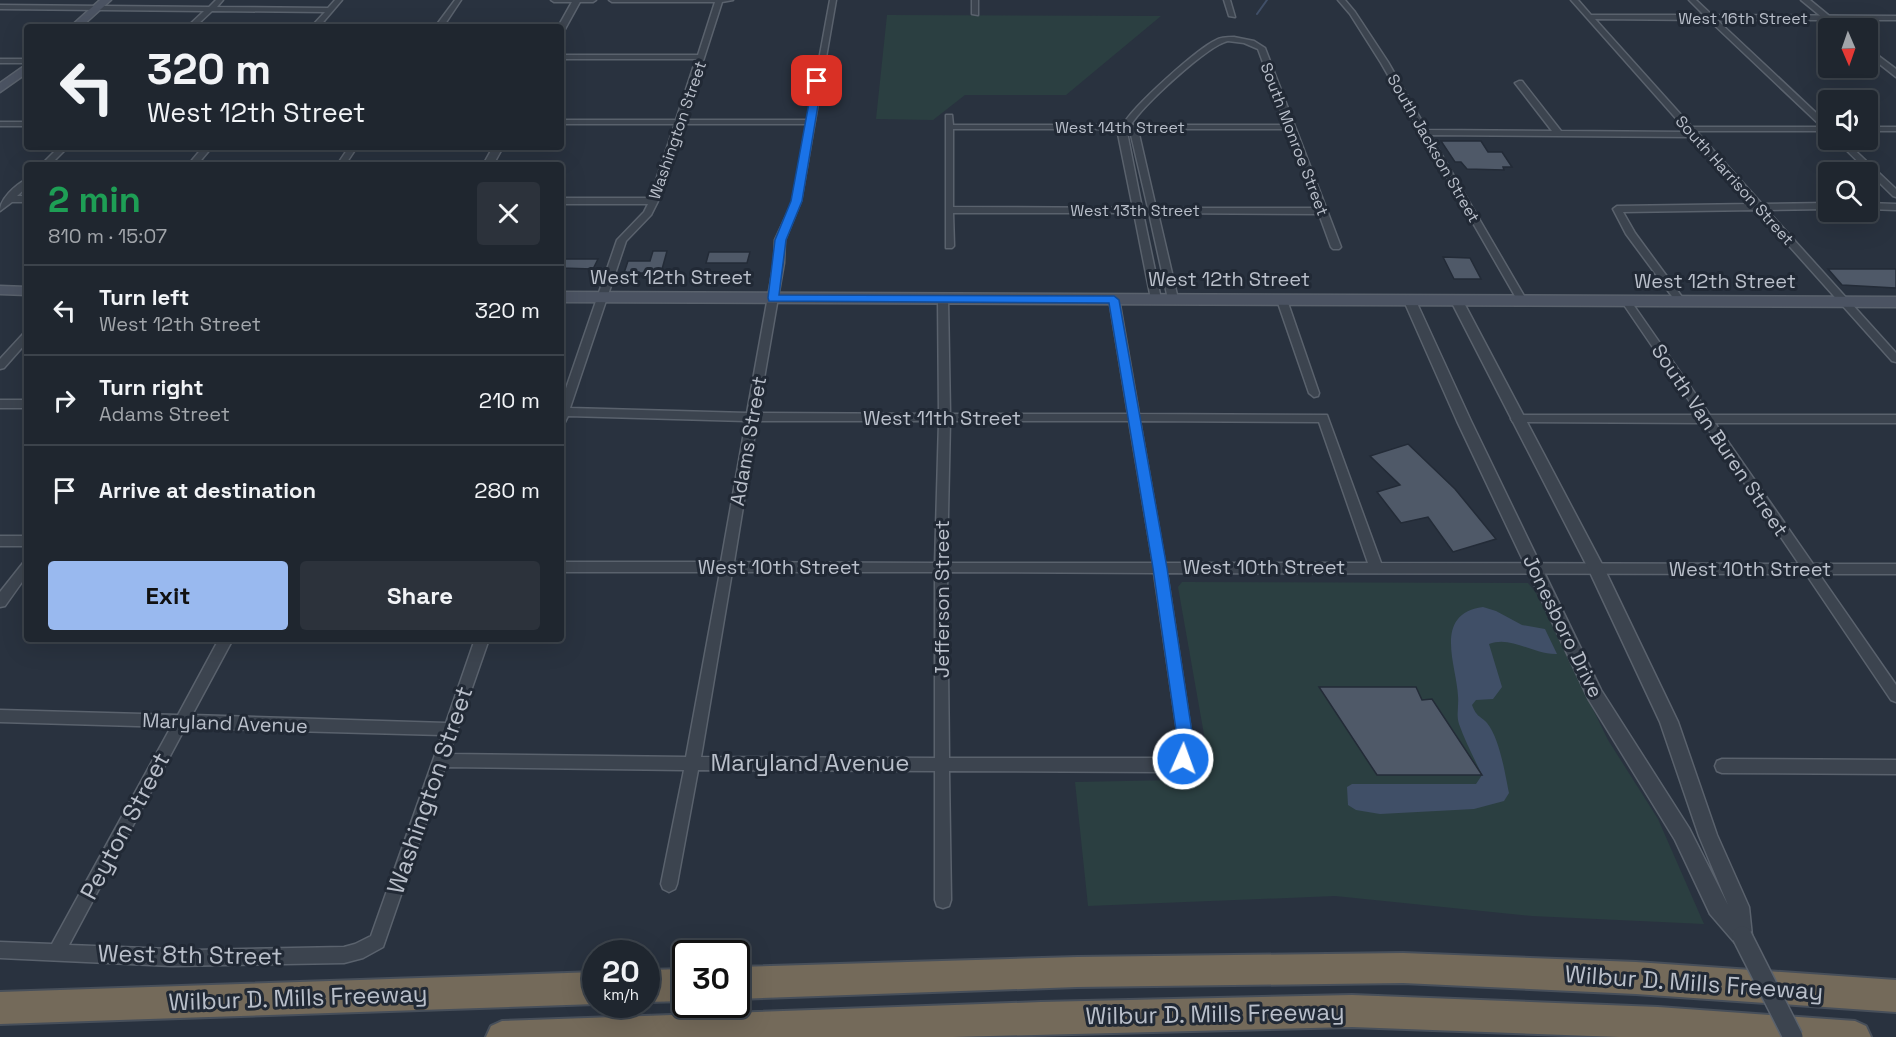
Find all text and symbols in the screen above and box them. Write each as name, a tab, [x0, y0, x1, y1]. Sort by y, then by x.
street label: West 16th Street	[1678, 8, 1808, 29]
north arrow	[1818, 18, 1878, 78]
map controls	[1818, 18, 1878, 222]
text: 320 m	[147, 43, 271, 96]
icon: left	[48, 48, 126, 126]
pin	[791, 55, 842, 106]
street label: Washington Street	[644, 58, 711, 202]
street label: South Monroe Street	[1256, 60, 1333, 219]
icon: arrive	[800, 64, 833, 97]
street label: South Jackson Street	[1382, 70, 1485, 226]
button: sound	[1818, 90, 1878, 150]
text: West 12th Street	[147, 95, 366, 130]
street label: South Harrison Street	[1671, 111, 1799, 250]
street label: West 14th Street	[1055, 117, 1185, 138]
button: search	[1818, 162, 1878, 222]
text: 2 min	[48, 177, 141, 223]
button: close	[477, 182, 540, 245]
street label: West 13th Street	[1070, 200, 1200, 221]
text: 810 m · 15:07	[48, 223, 167, 249]
street label: West 12th Street	[590, 264, 752, 290]
street label: West 12th Street	[1148, 266, 1310, 292]
street label: West 12th Street	[1634, 268, 1796, 294]
text: Turn left	[99, 283, 189, 311]
icon: left	[48, 294, 81, 327]
text: 320 m	[475, 296, 540, 324]
text: West 12th Street	[99, 311, 261, 337]
street label: South Van Buren Street	[1646, 339, 1794, 541]
text: Turn right	[99, 373, 204, 401]
street label: Adams Street	[724, 374, 772, 508]
icon: right	[48, 384, 81, 417]
text: 210 m	[479, 386, 540, 414]
text: Adams Street	[99, 401, 230, 427]
street label: West 11th Street	[863, 405, 1021, 431]
icon: arrive	[48, 474, 81, 507]
text: Arrive at destination	[99, 476, 316, 504]
text: 280 m	[474, 476, 540, 504]
street label: Jefferson Street	[929, 520, 955, 678]
street label: Jonesboro Drive	[1517, 550, 1609, 702]
street label: West 10th Street	[698, 554, 860, 580]
street label: West 10th Street	[1183, 554, 1345, 580]
street label: West 10th Street	[1669, 556, 1831, 582]
button: Exit	[48, 561, 288, 630]
button: Share	[300, 561, 540, 630]
street label: Washington Street	[379, 682, 480, 898]
street label: Maryland Avenue	[142, 707, 308, 739]
position arrow	[1151, 727, 1215, 791]
street label: Peyton Street	[73, 747, 176, 905]
street label: Maryland Avenue	[711, 747, 909, 778]
street label: West 8th Street	[97, 937, 283, 972]
speed limit sign: 30	[672, 940, 750, 1018]
text: 20	[602, 952, 640, 991]
street label: Wilbur D. Mills Freeway	[1564, 958, 1824, 1007]
street label: Wilbur D. Mills Freeway	[168, 977, 428, 1018]
text: km/h	[603, 985, 639, 1004]
street label: Wilbur D. Mills Freeway	[1085, 996, 1345, 1031]

